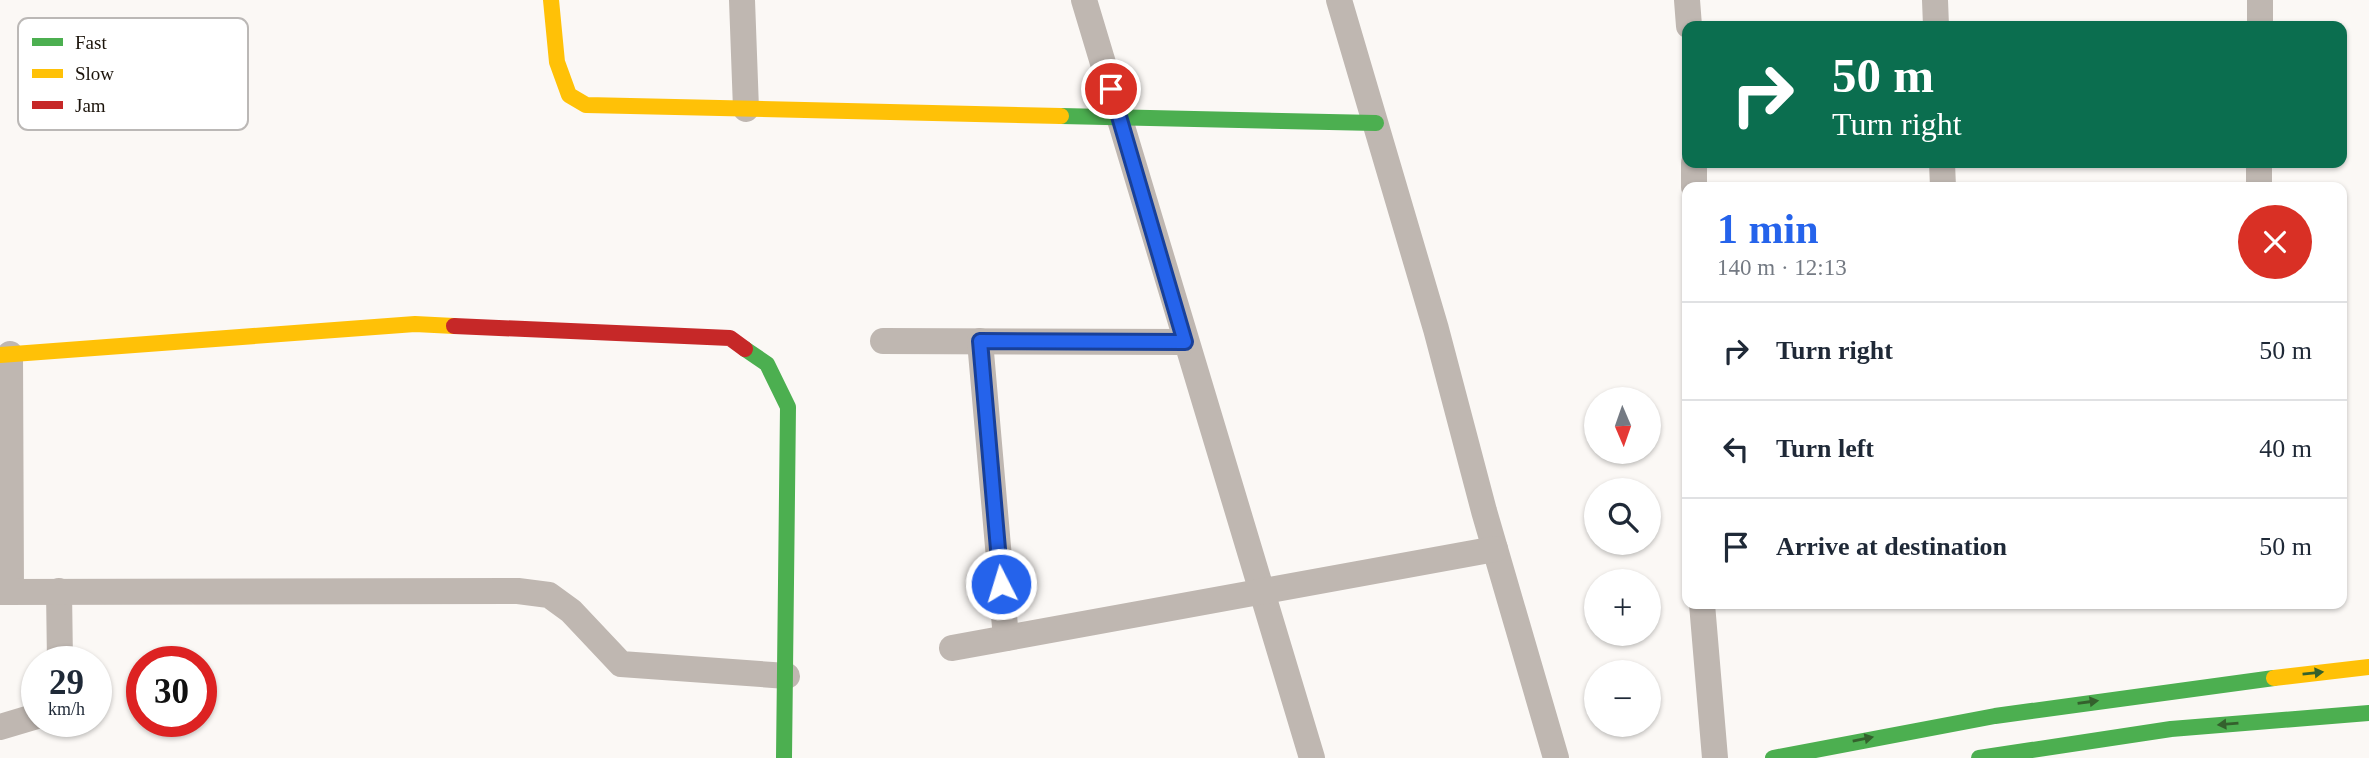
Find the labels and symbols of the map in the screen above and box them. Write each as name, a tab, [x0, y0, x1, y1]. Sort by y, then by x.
legend	[18, 18, 248, 130]
text: Fast	[75, 32, 107, 53]
pin	[1081, 59, 1141, 119]
text: Slow	[75, 63, 114, 84]
text: Jam	[75, 95, 106, 116]
north arrow	[1584, 387, 1661, 464]
position arrow	[964, 547, 1038, 621]
speed limit sign: 30	[126, 646, 217, 737]
one-way arrow	[2303, 667, 2325, 678]
one-way arrow	[2077, 696, 2099, 707]
one-way arrow	[2217, 719, 2239, 730]
one-way arrow	[1852, 734, 1874, 745]

